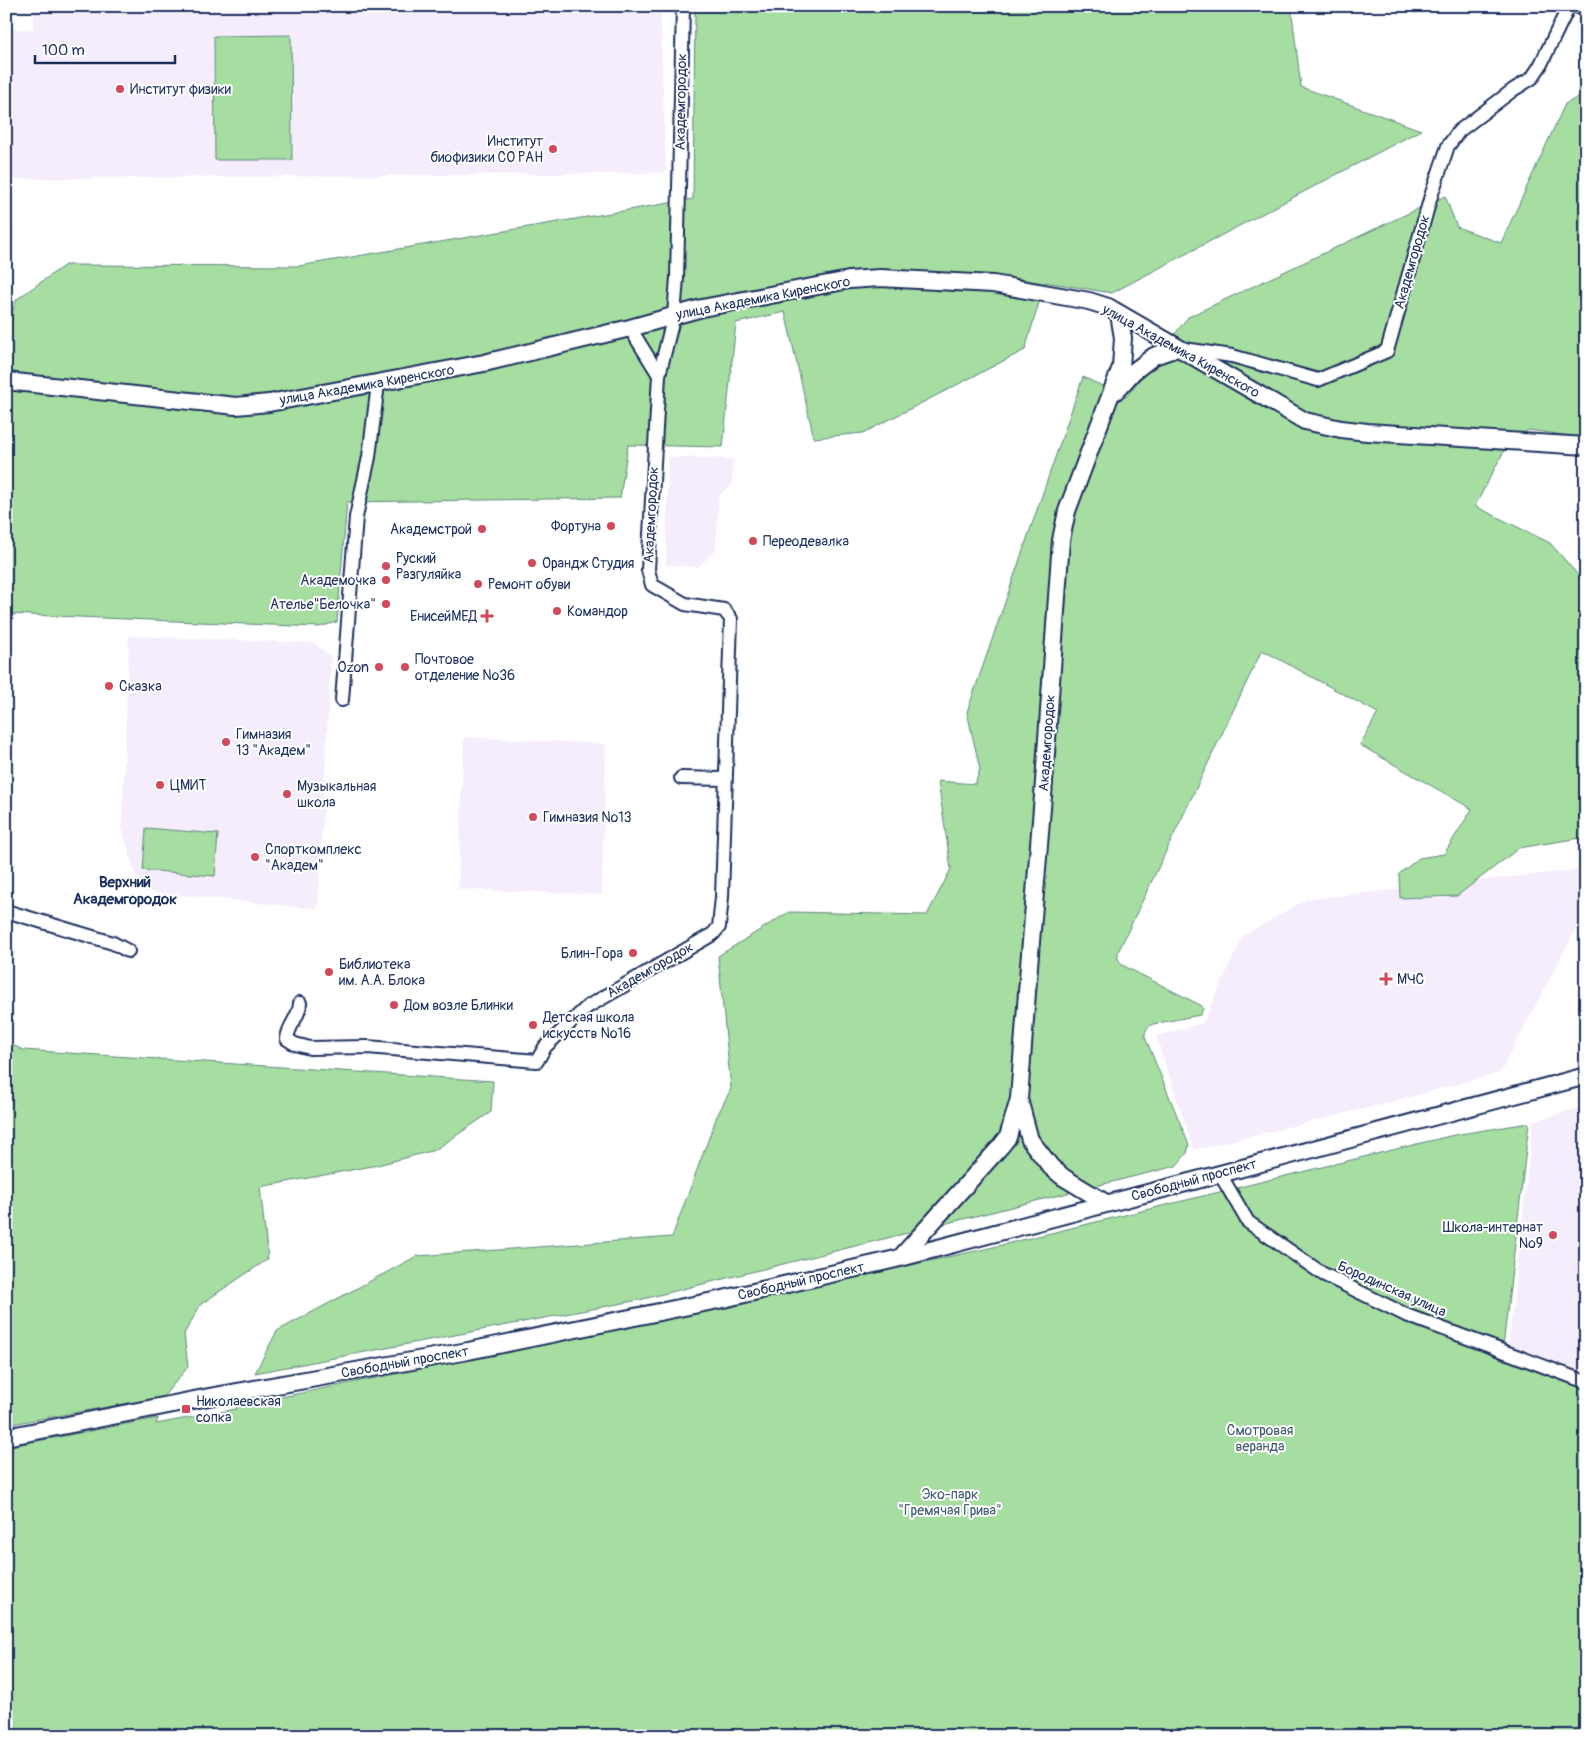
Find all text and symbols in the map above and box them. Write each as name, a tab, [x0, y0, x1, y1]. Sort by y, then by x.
scale bar	[35, 32, 175, 64]
text: 100 m	[42, 41, 85, 60]
street label: Академгородок	[672, 53, 690, 151]
place label: Институт физики	[130, 81, 231, 98]
marker: Институт физики	[114, 83, 126, 95]
place label: Институт биофизики СО РАН	[430, 133, 543, 166]
marker: Институт биофизики СО РАН	[547, 143, 559, 155]
street label: Академгородок	[1390, 213, 1434, 311]
street label: улица Академика Киренского	[673, 273, 852, 323]
street label: улица Академика Киренского	[1099, 300, 1263, 402]
street label: улица Академика Киренского	[277, 361, 456, 409]
street label: Академгородок	[640, 466, 662, 564]
place label: Фортуна	[551, 518, 601, 535]
marker: Фортуна	[605, 520, 617, 532]
place label: Академстрой	[390, 521, 472, 538]
marker: Академстрой	[476, 523, 488, 535]
place label: Переодевалка	[763, 533, 849, 550]
marker: Переодевалка	[747, 535, 759, 547]
place label: Руский Разгуляйка	[396, 550, 461, 583]
place label: Орандж Студия	[542, 555, 634, 572]
marker: Орандж Студия	[526, 557, 538, 569]
marker: Руский Разгуляйка	[380, 560, 392, 572]
place label: Академочка	[300, 572, 376, 589]
marker: Академочка	[380, 574, 392, 586]
place label: Ремонт обуви	[488, 576, 570, 593]
marker: Ремонт обуви	[472, 578, 484, 590]
place label: Ателье"Белочка"	[270, 596, 376, 613]
marker: Ателье"Белочка"	[380, 598, 392, 610]
place label: Командор	[567, 603, 628, 620]
marker: Командор	[551, 605, 563, 617]
place label: ЕнисейМЕД	[410, 608, 478, 625]
marker: ЕнисейМЕД	[481, 610, 493, 622]
place label: Почтовое отделение №36	[415, 651, 515, 684]
place label: Ozon	[338, 659, 369, 676]
marker: Ozon	[373, 661, 385, 673]
marker: Почтовое отделение №36	[399, 661, 411, 673]
place label: Сказка	[119, 678, 162, 695]
marker: Сказка	[103, 680, 115, 692]
street label: Академгородок	[1035, 694, 1059, 792]
place label: Гимназия 13 "Академ"	[236, 726, 311, 759]
marker: Гимназия 13 "Академ"	[220, 736, 232, 748]
place label: ЦМИТ	[170, 777, 206, 794]
place label: Музыкальная школа	[297, 778, 376, 811]
marker: ЦМИТ	[154, 779, 166, 791]
marker: Музыкальная школа	[281, 788, 293, 800]
place label: Гимназия №13	[543, 809, 632, 826]
marker: Гимназия №13	[527, 811, 539, 823]
place label: Спорткомплекс "Академ"	[265, 841, 362, 874]
marker: Спорткомплекс "Академ"	[249, 851, 261, 863]
district label: Верхний Академгородок	[73, 873, 177, 909]
street label: Академгородок	[604, 938, 696, 1002]
place label: Блин-Гора	[561, 945, 623, 962]
marker: Блин-Гора	[627, 947, 639, 959]
place label: Библиотека им. А.А. Блока	[339, 956, 425, 989]
marker: Библиотека им. А.А. Блока	[323, 966, 335, 978]
place label: МЧС	[1397, 971, 1424, 988]
marker: МЧС	[1379, 972, 1393, 986]
place label: Дом возле Блинки	[403, 997, 513, 1014]
marker: Дом возле Блинки	[388, 999, 400, 1011]
place label: Детская школа искусств №16	[542, 1009, 634, 1042]
marker: Детская школа искусств №16	[527, 1019, 539, 1031]
street label: Свободный проспект	[1129, 1155, 1259, 1205]
place label: Школа-интернат №9	[1443, 1219, 1543, 1252]
marker: Школа-интернат №9	[1547, 1229, 1559, 1241]
street label: Бородинская улица	[1335, 1257, 1449, 1321]
street label: Свободный проспект	[736, 1258, 866, 1304]
street label: Свободный проспект	[340, 1342, 470, 1382]
place label: Николаевская сопка	[196, 1393, 281, 1426]
marker: Николаевская сопка	[180, 1403, 192, 1415]
park label: Смотровая веранда	[1227, 1422, 1293, 1455]
park label: Эко-парк "Гремячая Грива"	[898, 1486, 1002, 1519]

